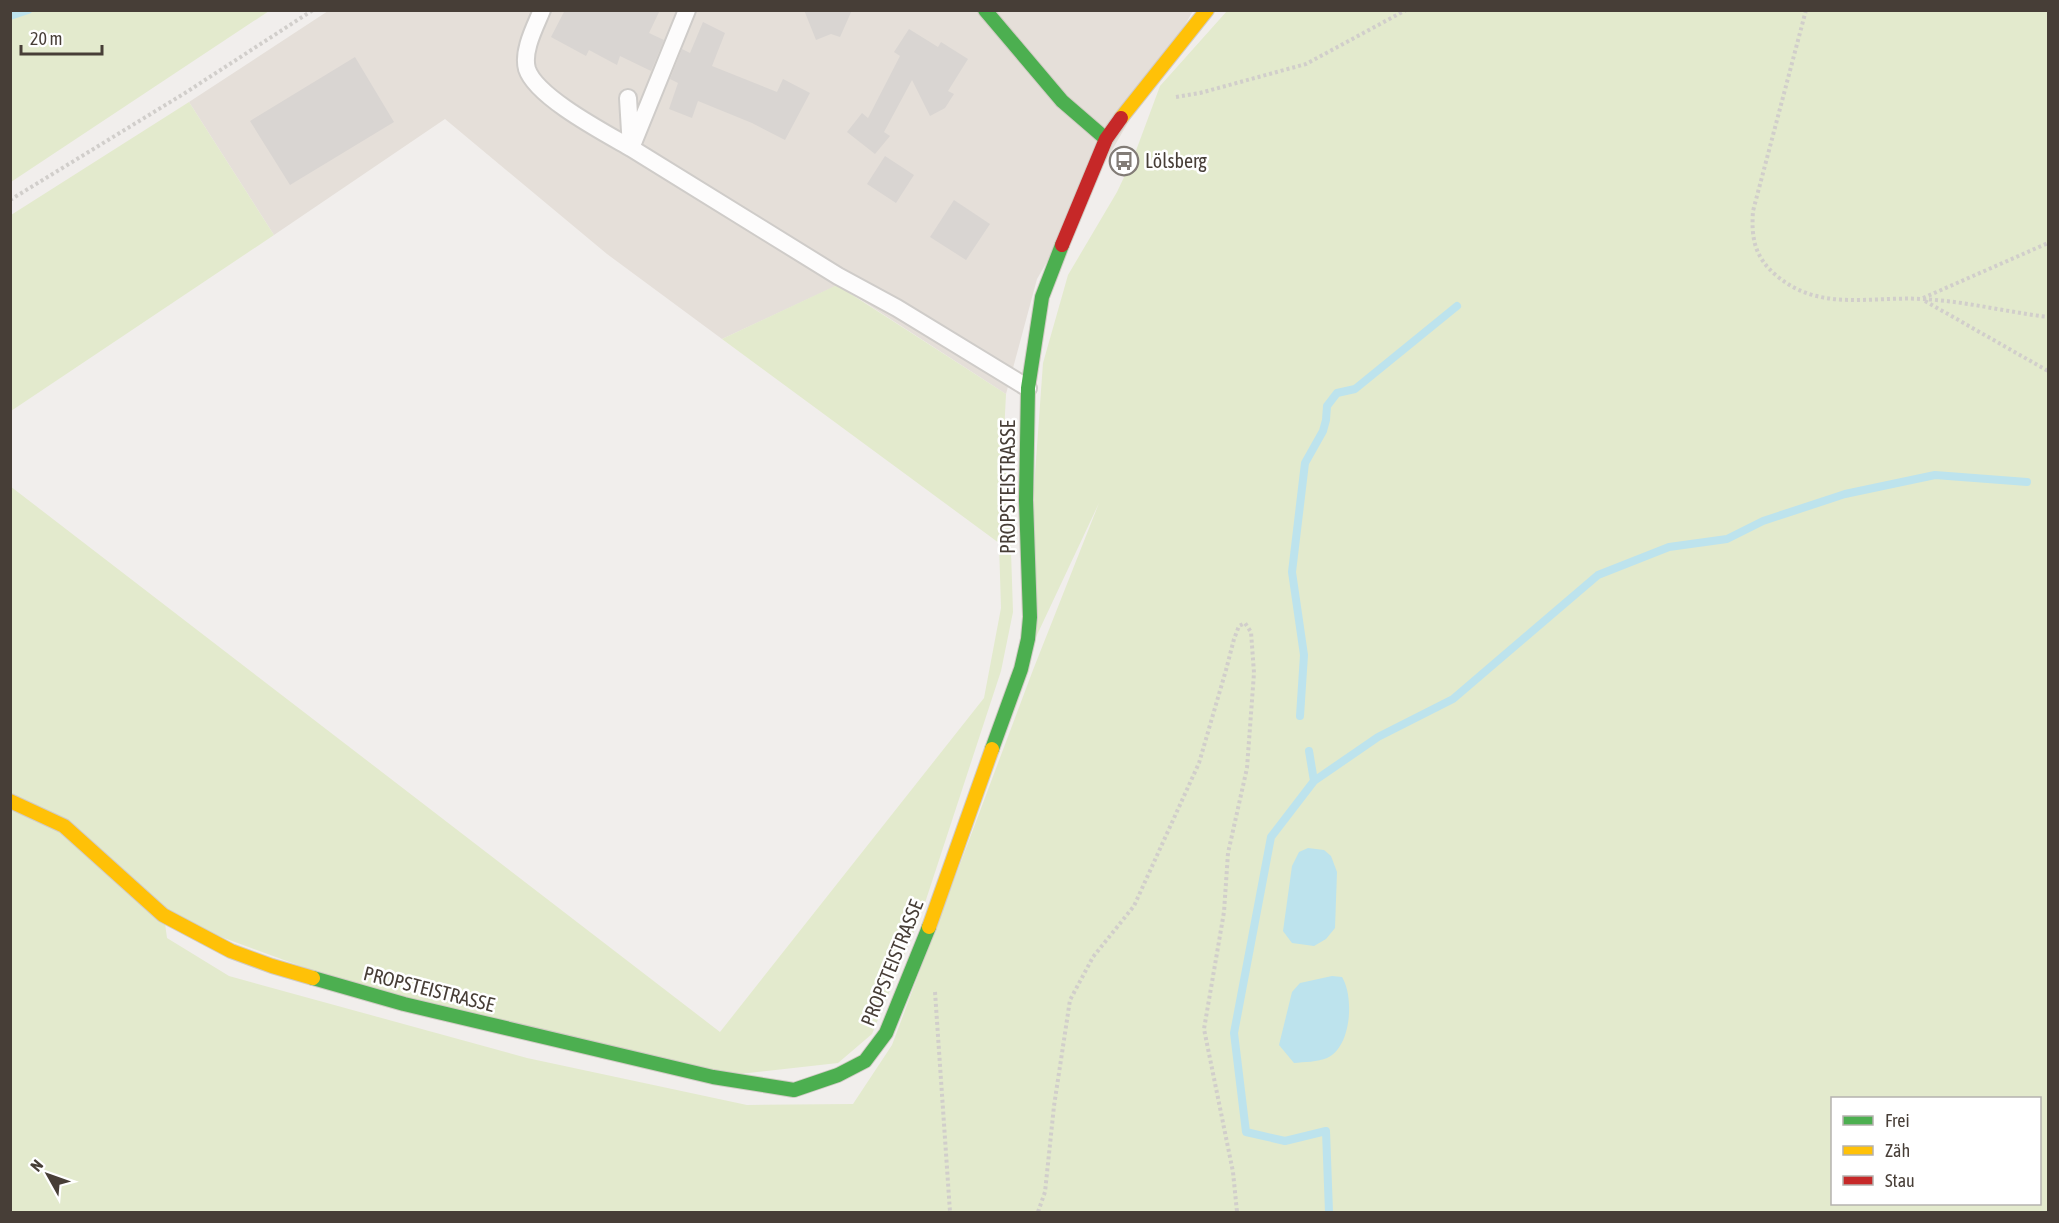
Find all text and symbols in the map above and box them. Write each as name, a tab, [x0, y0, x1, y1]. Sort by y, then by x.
scale bar	[21, 18, 102, 56]
text: 20 m	[30, 28, 62, 49]
bus stop icon: Lölsberg	[1108, 145, 1140, 177]
place label: Lölsberg	[1145, 149, 1207, 172]
street label: PROPSTEISTRASSE	[996, 419, 1019, 554]
street label: PROPSTEISTRASSE	[856, 896, 928, 1029]
street label: PROPSTEISTRASSE	[361, 961, 497, 1016]
legend	[1831, 1097, 2041, 1205]
text: Frei	[1885, 1110, 1910, 1131]
text: Zäh	[1885, 1140, 1910, 1161]
north arrow	[18, 1145, 78, 1205]
text: N	[27, 1156, 46, 1175]
text: Stau	[1885, 1170, 1915, 1191]

